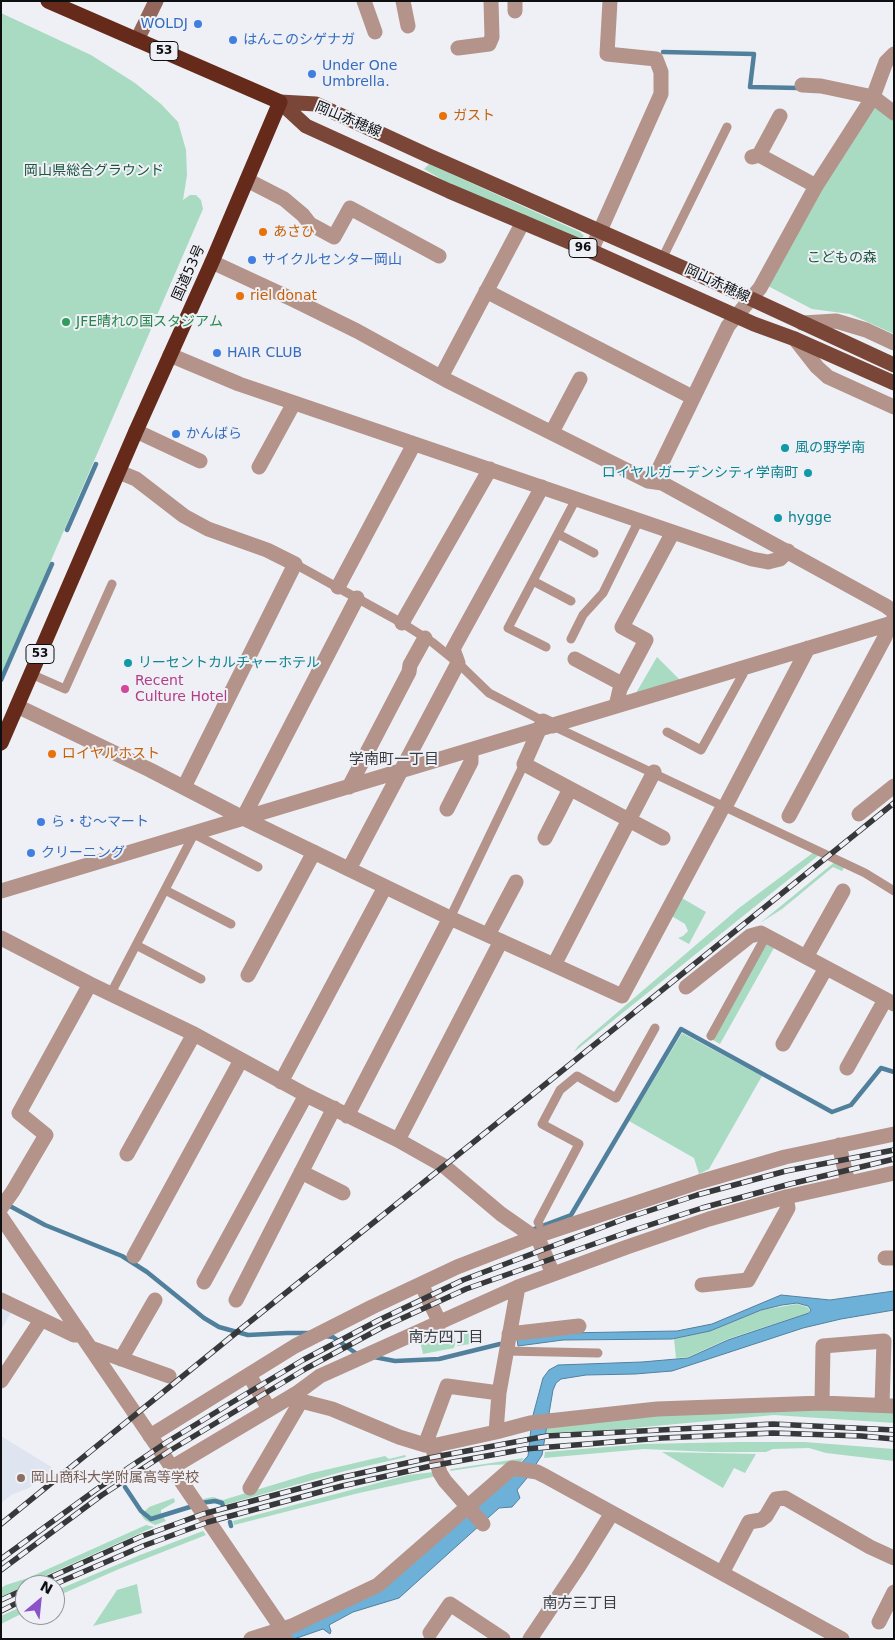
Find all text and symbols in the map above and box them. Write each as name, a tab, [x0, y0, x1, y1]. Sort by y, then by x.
place label: WOLDJ	[140, 16, 188, 32]
marker: WOLDJ	[192, 18, 204, 30]
place label: はんこのシゲナガ	[243, 32, 355, 48]
marker: はんこのシゲナガ	[227, 34, 239, 46]
road number: 53	[150, 41, 178, 60]
place label: Under One Umbrella.	[322, 58, 397, 90]
marker: Under One Umbrella.	[306, 68, 318, 80]
street label: 岡山赤穂線	[313, 99, 383, 141]
place label: ガスト	[453, 108, 495, 124]
marker: ガスト	[437, 110, 449, 122]
park label: 岡山県総合グラウンド	[24, 163, 164, 179]
place label: あさひ	[273, 224, 315, 240]
marker: あさひ	[257, 226, 269, 238]
road number: 96	[569, 238, 597, 258]
street label: 国道53号	[169, 242, 209, 304]
park label: こどもの森	[807, 250, 877, 266]
place label: サイクルセンター岡山	[262, 252, 402, 268]
marker: サイクルセンター岡山	[246, 254, 258, 266]
street label: 岡山赤穂線	[682, 262, 752, 306]
place label: riel donat	[250, 288, 317, 304]
marker: riel donat	[234, 290, 246, 302]
place label: JFE晴れの国スタジアム	[76, 314, 223, 330]
marker: JFE晴れの国スタジアム	[60, 316, 72, 328]
place label: HAIR CLUB	[227, 345, 302, 361]
marker: HAIR CLUB	[211, 347, 223, 359]
place label: かんばら	[186, 426, 242, 442]
marker: かんばら	[170, 428, 182, 440]
place label: 風の野学南	[795, 440, 865, 456]
marker: 風の野学南	[779, 442, 791, 454]
place label: ロイヤルガーデンシティ学南町	[602, 465, 798, 481]
marker: ロイヤルガーデンシティ学南町	[802, 467, 814, 479]
place label: hygge	[788, 510, 832, 526]
marker: hygge	[772, 512, 784, 524]
road number: 53	[26, 644, 54, 664]
place label: リーセントカルチャーホテル	[138, 655, 320, 671]
marker: リーセントカルチャーホテル	[122, 657, 134, 669]
place label: Recent Culture Hotel	[135, 673, 227, 706]
marker: Recent Culture Hotel	[119, 683, 131, 695]
place label: ロイヤルホスト	[62, 746, 160, 762]
marker: ロイヤルホスト	[46, 748, 58, 760]
district label: 学南町一丁目	[349, 751, 439, 769]
place label: ら・む〜マート	[51, 814, 149, 830]
marker: ら・む〜マート	[35, 816, 47, 828]
place label: クリーニング	[41, 845, 125, 861]
marker: クリーニング	[25, 847, 37, 859]
district label: 南方四丁目	[409, 1329, 483, 1347]
place label: 岡山商科大学附属高等学校	[31, 1470, 199, 1486]
marker: 岡山商科大学附属高等学校	[15, 1472, 27, 1484]
north arrow	[15, 1575, 65, 1625]
text: N	[38, 1578, 56, 1597]
district label: 南方三丁目	[543, 1595, 617, 1613]

